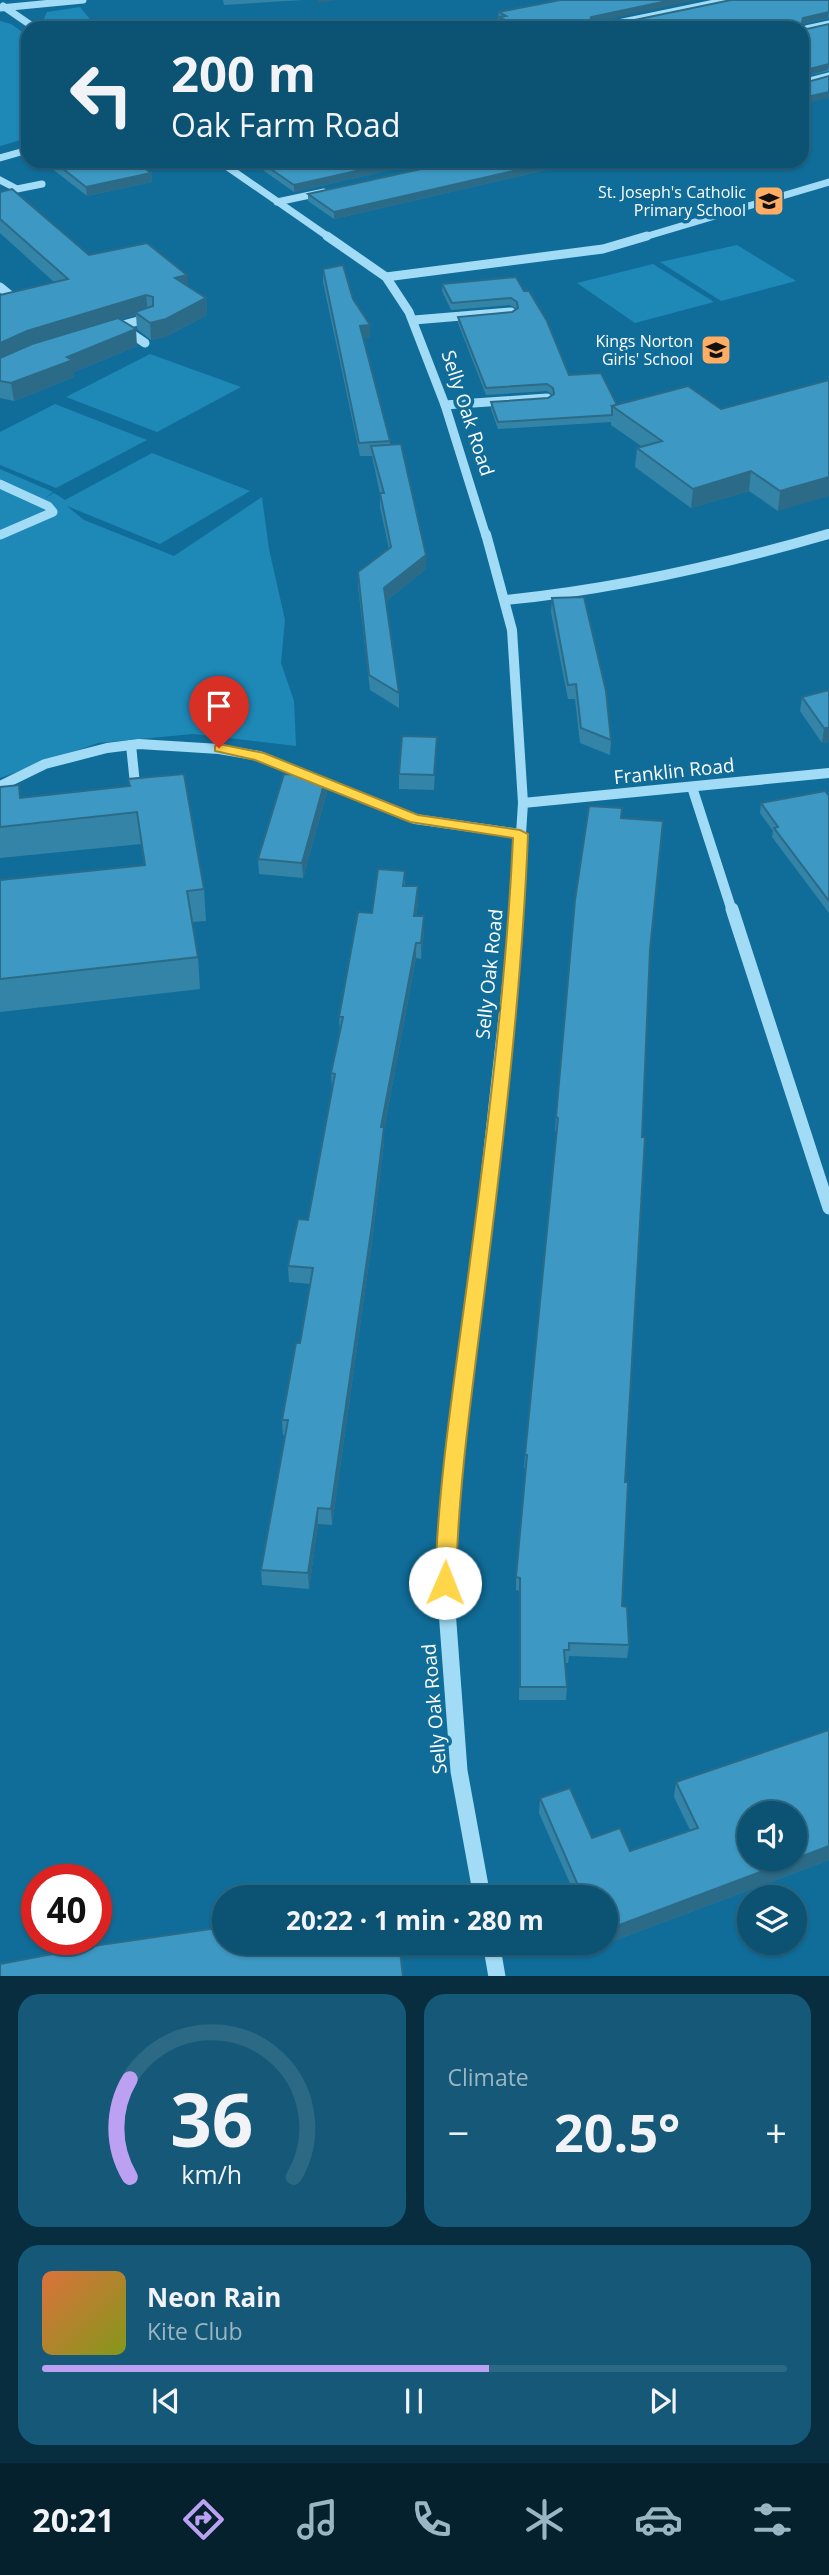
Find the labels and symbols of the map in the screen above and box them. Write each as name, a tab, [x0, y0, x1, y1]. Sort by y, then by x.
place label: St. Joseph's Catholic Primary School	[598, 181, 746, 221]
school or university icon: St. Joseph's Catholic Primary School	[752, 184, 786, 218]
place label: Kings Norton Girls' School	[596, 330, 693, 370]
school or university icon: Kings Norton Girls' School	[699, 333, 733, 367]
street label: Selly Oak Road	[435, 347, 501, 479]
pin	[189, 676, 249, 748]
street label: Franklin Road	[612, 752, 736, 790]
street label: Selly Oak Road	[469, 908, 509, 1040]
position arrow	[408, 1546, 482, 1620]
street label: Selly Oak Road	[415, 1643, 453, 1775]
speed limit sign: 40	[21, 1864, 112, 1955]

